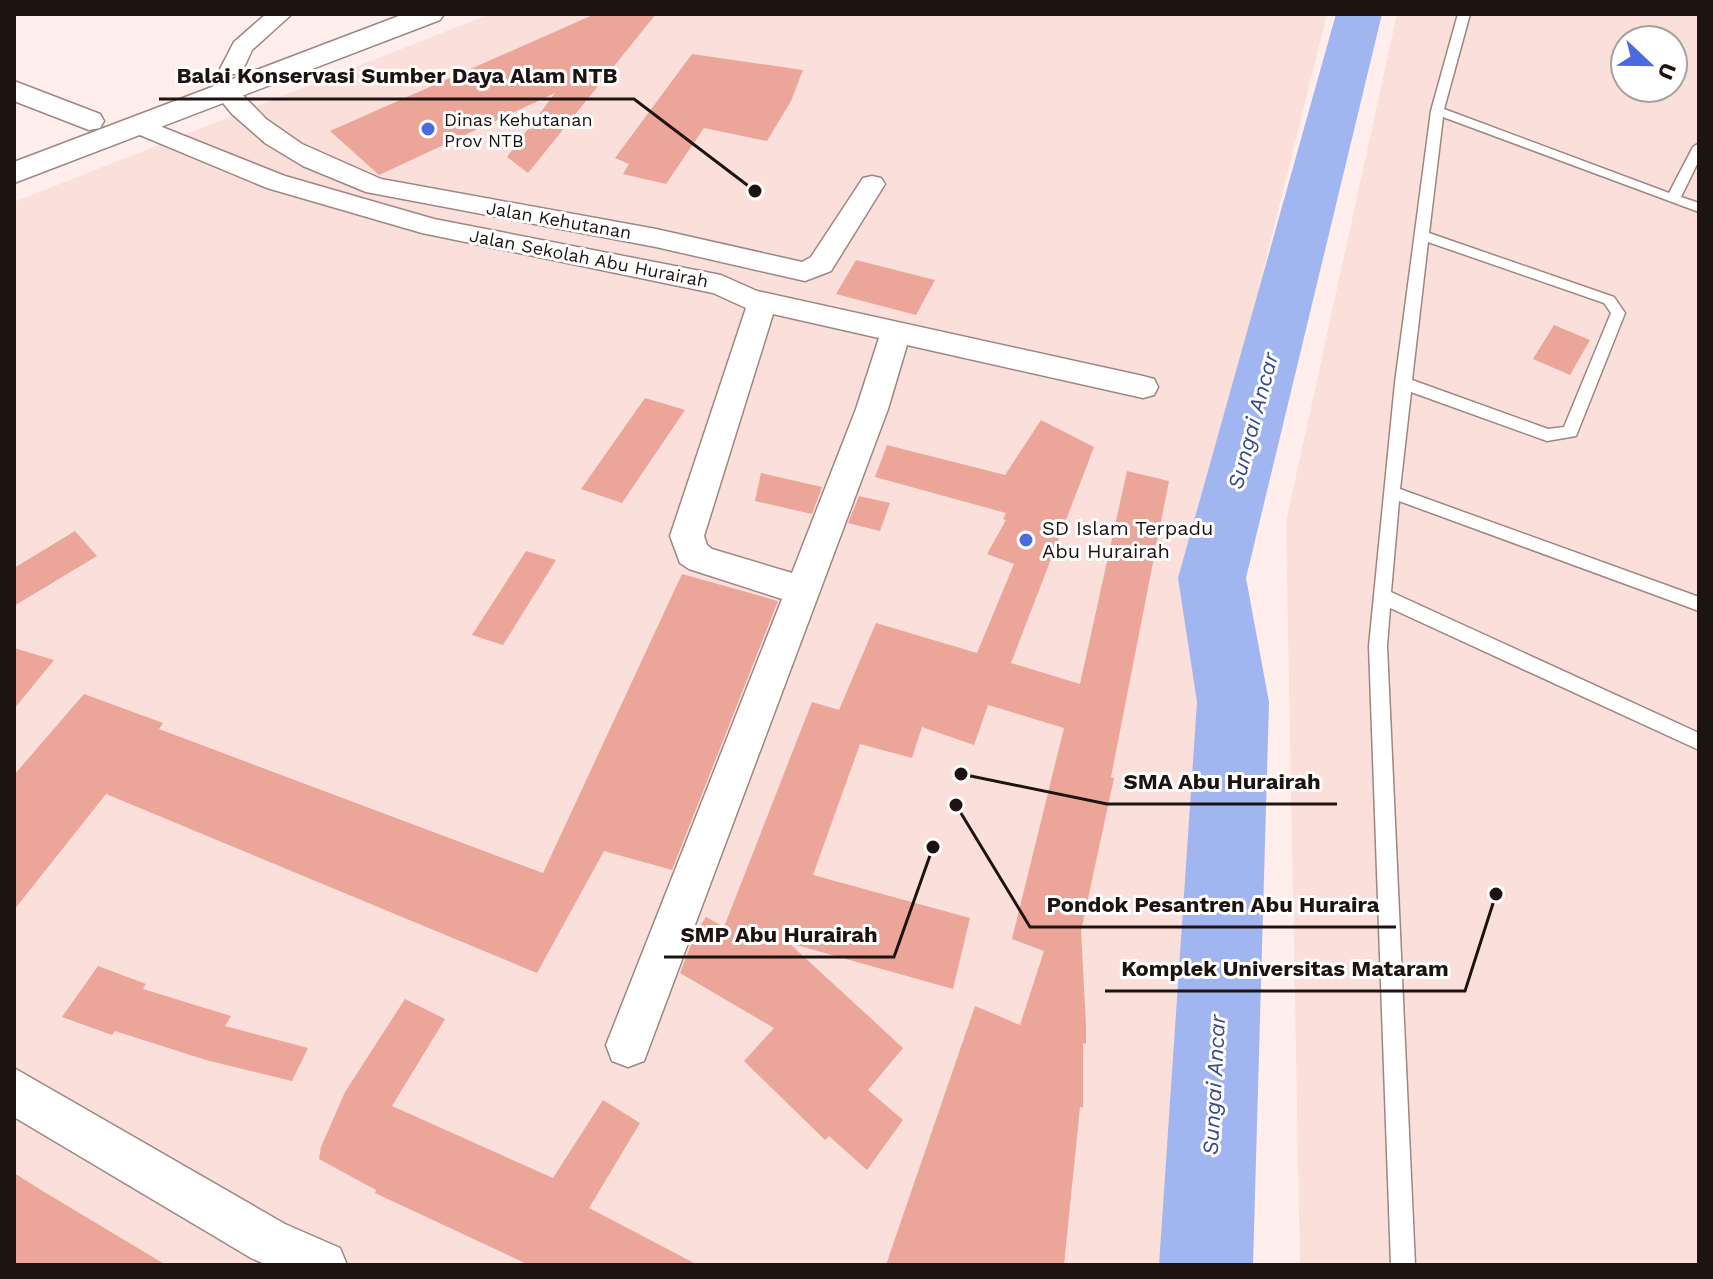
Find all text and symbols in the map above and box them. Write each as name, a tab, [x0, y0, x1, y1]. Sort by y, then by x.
north arrow	[1609, 24, 1689, 104]
callout: Balai Konservasi Sumber Daya Alam NTB	[159, 53, 634, 99]
text: U	[1653, 59, 1682, 83]
text: Balai Konservasi Sumber Daya Alam NTB	[176, 63, 618, 88]
place label: Dinas Kehutanan Prov NTB	[444, 109, 593, 151]
marker: Dinas Kehutanan Prov NTB	[419, 120, 437, 138]
street label: Jalan Kehutanan	[485, 197, 633, 243]
street label: Jalan Sekolah Abu Hurairah	[468, 225, 710, 291]
water label: Sungai Ancar	[1223, 348, 1284, 492]
place label: SD Islam Terpadu Abu Hurairah	[1042, 516, 1213, 563]
marker: SD Islam Terpadu Abu Hurairah	[1017, 531, 1035, 549]
callout: SMA Abu Hurairah	[1107, 758, 1337, 804]
text: SMA Abu Hurairah	[1123, 769, 1321, 794]
callout: Pondok Pesantren Abu Huraira	[1030, 881, 1396, 927]
text: Pondok Pesantren Abu Huraira	[1046, 892, 1380, 917]
callout: SMP Abu Hurairah	[664, 911, 894, 957]
text: SMP Abu Hurairah	[680, 922, 878, 947]
callout: Komplek Universitas Mataram	[1105, 945, 1465, 991]
text: Komplek Universitas Mataram	[1121, 956, 1449, 981]
water label: Sungai Ancar	[1198, 1013, 1230, 1156]

